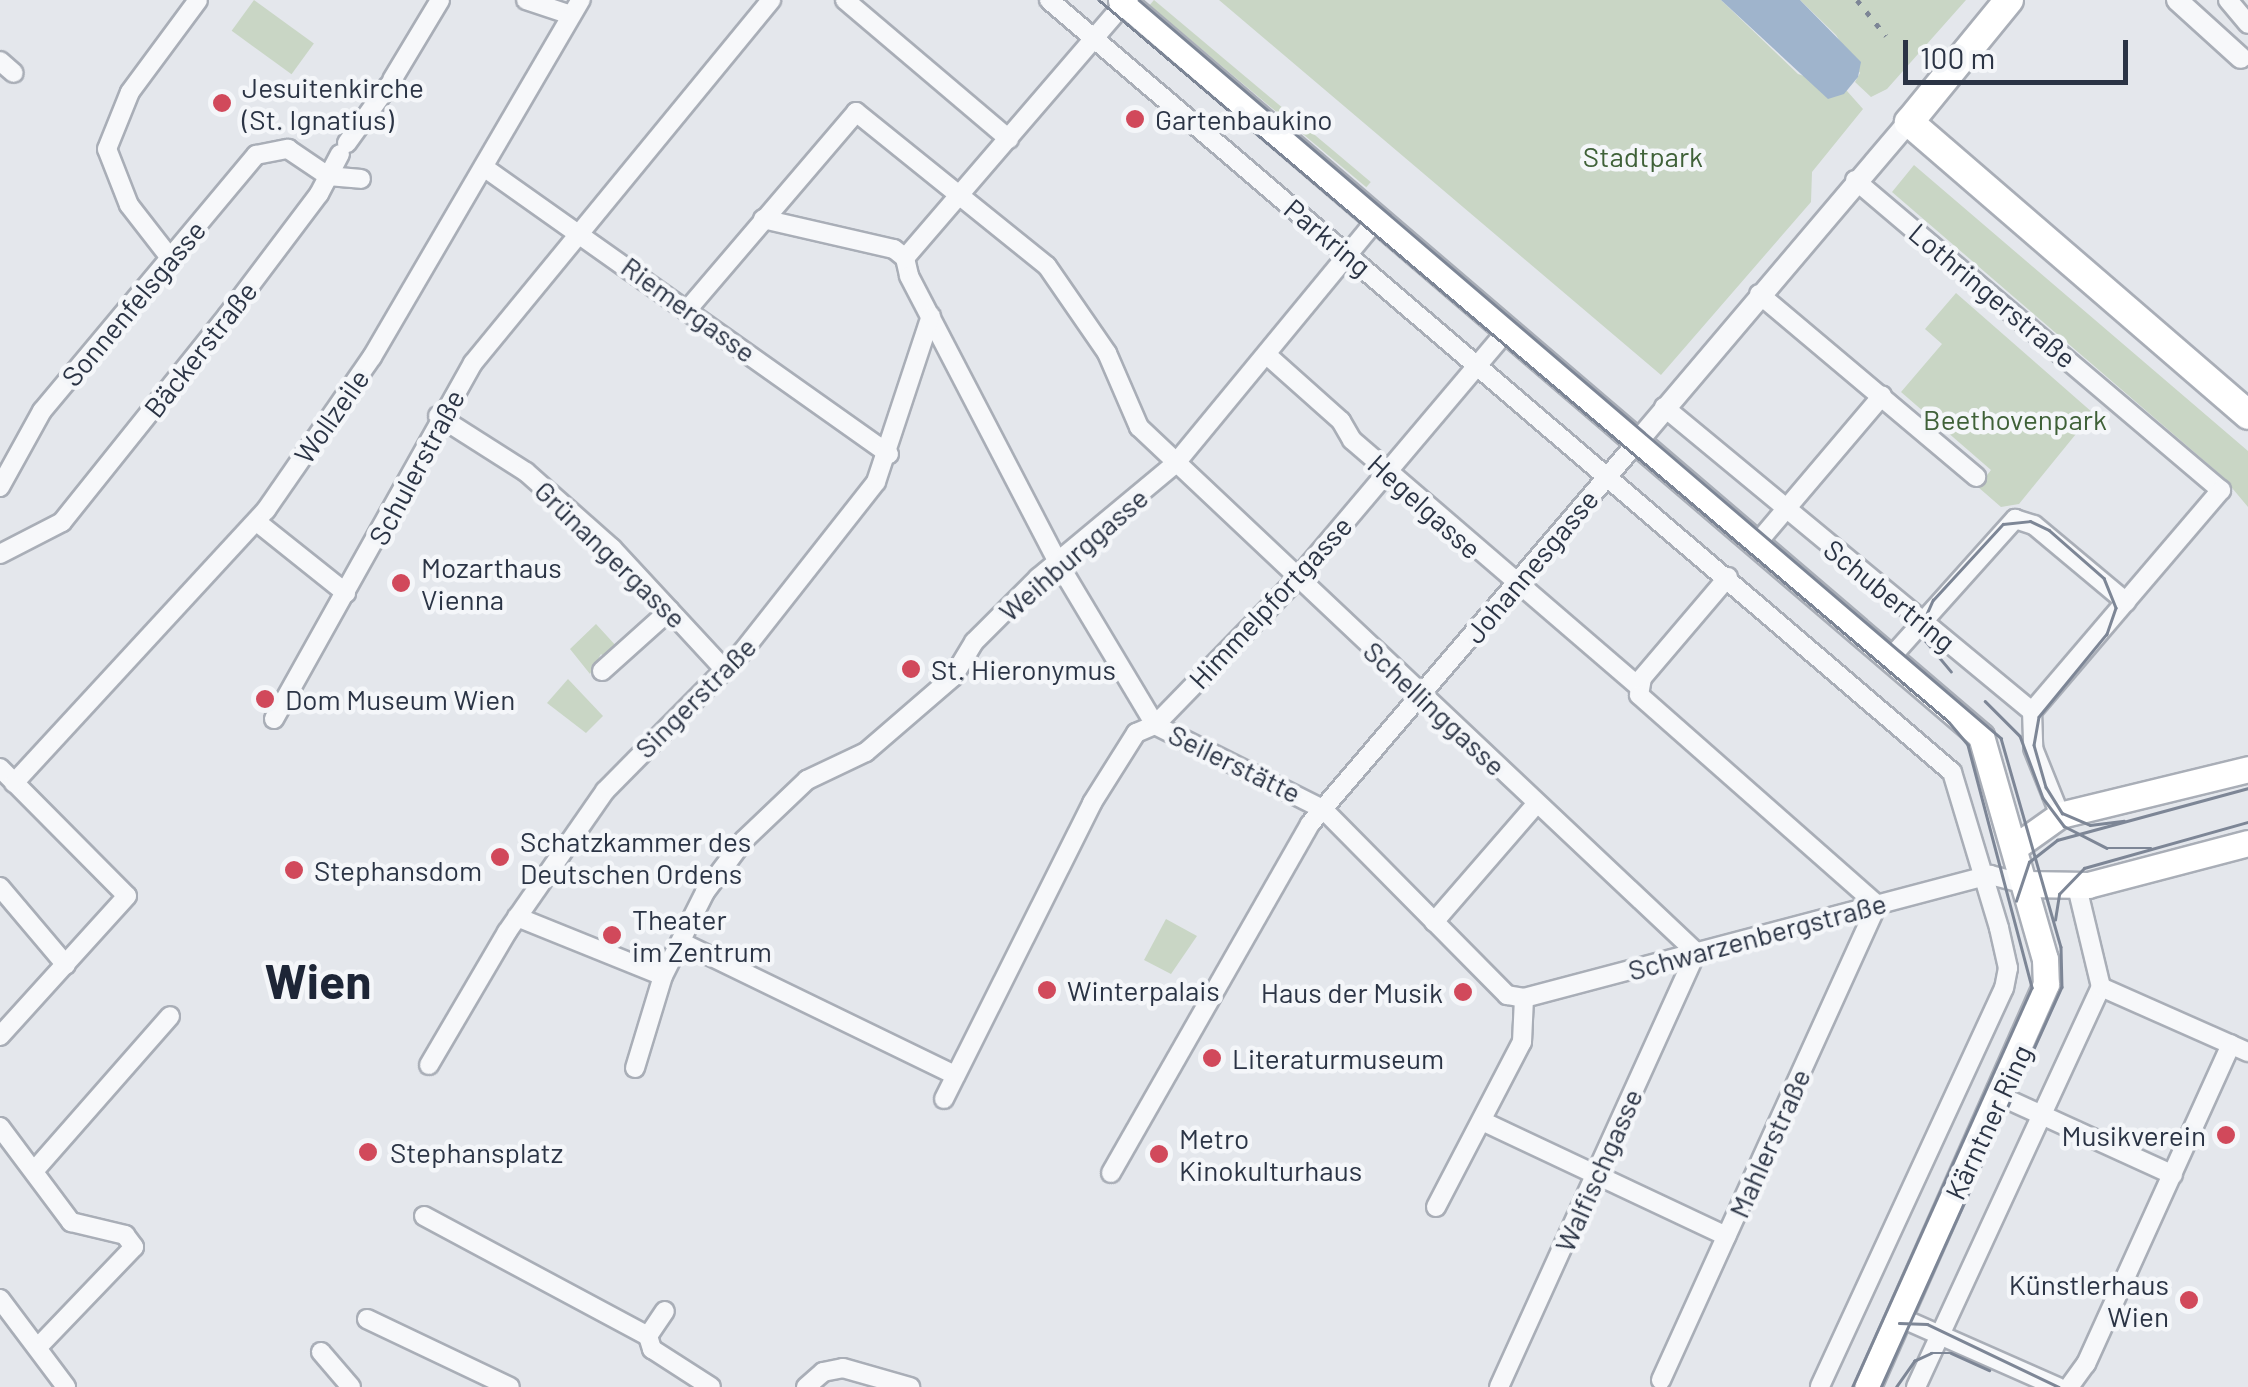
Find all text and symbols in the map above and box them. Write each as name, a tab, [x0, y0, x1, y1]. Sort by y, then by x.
scale bar	[1908, 20, 2133, 82]
text: 100 m	[1920, 39, 1995, 75]
place label: Jesuitenkirche (St. Ignatius)	[242, 70, 424, 136]
marker: Jesuitenkirche (St. Ignatius)	[211, 92, 233, 114]
place label: Gartenbaukino	[1155, 102, 1333, 136]
marker: Gartenbaukino	[1124, 108, 1146, 130]
park label: Stadtpark	[1583, 139, 1703, 173]
street label: Parkring	[1278, 191, 1378, 283]
street label: Sonnenfelsgasse	[54, 213, 212, 393]
street label: Lothringerstraße	[1903, 216, 2083, 374]
street label: Riemergasse	[615, 249, 763, 369]
street label: Bäckerstraße	[137, 274, 263, 424]
street label: Wollzeile	[286, 362, 376, 470]
street label: Schulerstraße	[361, 384, 471, 550]
park label: Beethovenpark	[1923, 402, 2107, 436]
street label: Hegelgasse	[1362, 447, 1488, 565]
street label: Grünangergasse	[528, 473, 694, 635]
street label: Weihburggasse	[992, 480, 1154, 628]
street label: Johannesgasse	[1457, 483, 1605, 649]
street label: Himmelpfortgasse	[1181, 509, 1359, 695]
street label: Schubertring	[1818, 532, 1962, 658]
place label: Mozarthaus Vienna	[421, 550, 562, 616]
marker: Mozarthaus Vienna	[390, 572, 412, 594]
street label: Singerstraße	[628, 630, 762, 764]
street label: Schellinggasse	[1357, 634, 1513, 782]
place label: St. Hieronymus	[931, 652, 1116, 686]
marker: St. Hieronymus	[900, 658, 922, 680]
place label: Dom Museum Wien	[285, 682, 515, 716]
marker: Dom Museum Wien	[254, 688, 276, 710]
street label: Seilerstätte	[1164, 717, 1306, 809]
place label: Schatzkammer des Deutschen Ordens	[520, 824, 751, 890]
marker: Schatzkammer des Deutschen Ordens	[489, 846, 511, 868]
place label: Stephansdom	[314, 853, 482, 887]
marker: Stephansdom	[283, 859, 305, 881]
street label: Schwarzenbergstraße	[1624, 885, 1890, 987]
place label: Theater im Zentrum	[632, 902, 772, 968]
marker: Theater im Zentrum	[601, 924, 623, 946]
district label: Wien	[265, 952, 371, 1010]
place label: Winterpalais	[1067, 973, 1220, 1007]
place label: Haus der Musik	[1261, 975, 1443, 1009]
marker: Winterpalais	[1036, 979, 1058, 1001]
marker: Haus der Musik	[1452, 981, 1474, 1003]
street label: Kärntner Ring	[1938, 1039, 2038, 1205]
place label: Literaturmuseum	[1232, 1041, 1444, 1075]
marker: Literaturmuseum	[1201, 1047, 1223, 1069]
street label: Mahlerstraße	[1721, 1063, 1817, 1223]
street label: Walfischgasse	[1547, 1083, 1649, 1257]
place label: Musikverein	[2061, 1118, 2206, 1152]
place label: Metro Kinokulturhaus	[1179, 1121, 1362, 1187]
marker: Musikverein	[2215, 1124, 2237, 1146]
place label: Stephansplatz	[390, 1135, 563, 1169]
marker: Stephansplatz	[355, 1139, 381, 1165]
marker: Metro Kinokulturhaus	[1148, 1143, 1170, 1165]
place label: Künstlerhaus Wien	[2009, 1267, 2169, 1333]
marker: Künstlerhaus Wien	[2178, 1289, 2200, 1311]

